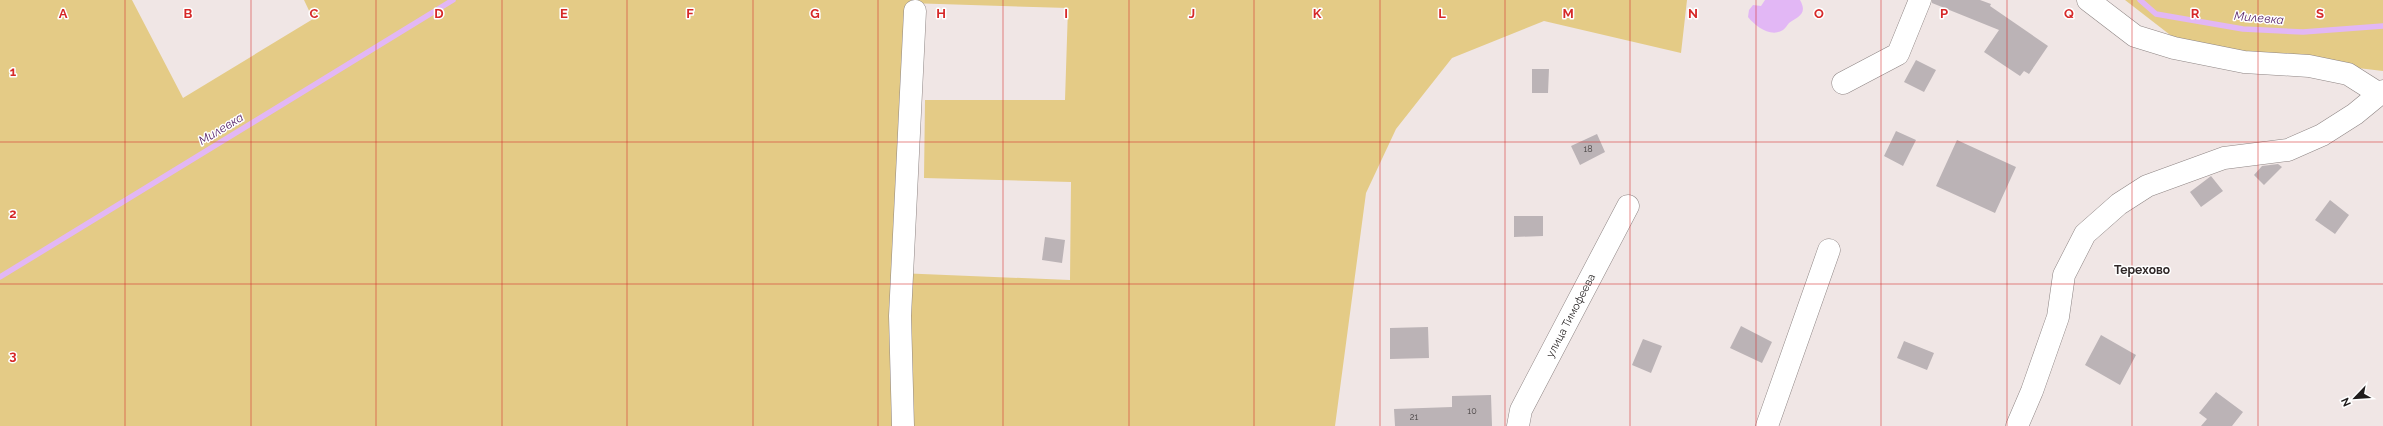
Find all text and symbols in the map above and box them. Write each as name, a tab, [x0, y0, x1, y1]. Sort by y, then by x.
text: A	[59, 6, 68, 21]
text: B	[184, 6, 193, 21]
text: C	[310, 6, 319, 21]
text: D	[434, 6, 444, 21]
text: E	[560, 6, 568, 21]
text: F	[686, 6, 694, 21]
text: G	[810, 6, 820, 21]
text: H	[936, 6, 946, 21]
text: I	[1064, 6, 1068, 21]
text: J	[1189, 6, 1195, 21]
text: K	[1313, 6, 1322, 21]
text: L	[1438, 6, 1446, 21]
text: M	[1562, 6, 1574, 21]
text: N	[1688, 6, 1698, 21]
text: O	[1814, 6, 1824, 21]
text: P	[1940, 6, 1948, 21]
text: Q	[2064, 6, 2074, 21]
text: R	[2191, 6, 2200, 21]
text: S	[2316, 6, 2324, 21]
water label: Милевка	[2234, 9, 2284, 27]
text: 1	[10, 64, 17, 79]
water label: Милевка	[196, 110, 246, 148]
house number: 18	[1583, 144, 1593, 154]
text: 2	[9, 206, 17, 221]
district label: Терехово	[2114, 263, 2170, 277]
street label: улица Тимофеева	[1544, 272, 1598, 360]
text: 3	[9, 348, 17, 363]
north arrow	[2335, 378, 2375, 418]
text: N	[2339, 395, 2354, 409]
house number: 10	[1467, 406, 1477, 416]
house number: 21	[1410, 412, 1418, 422]

